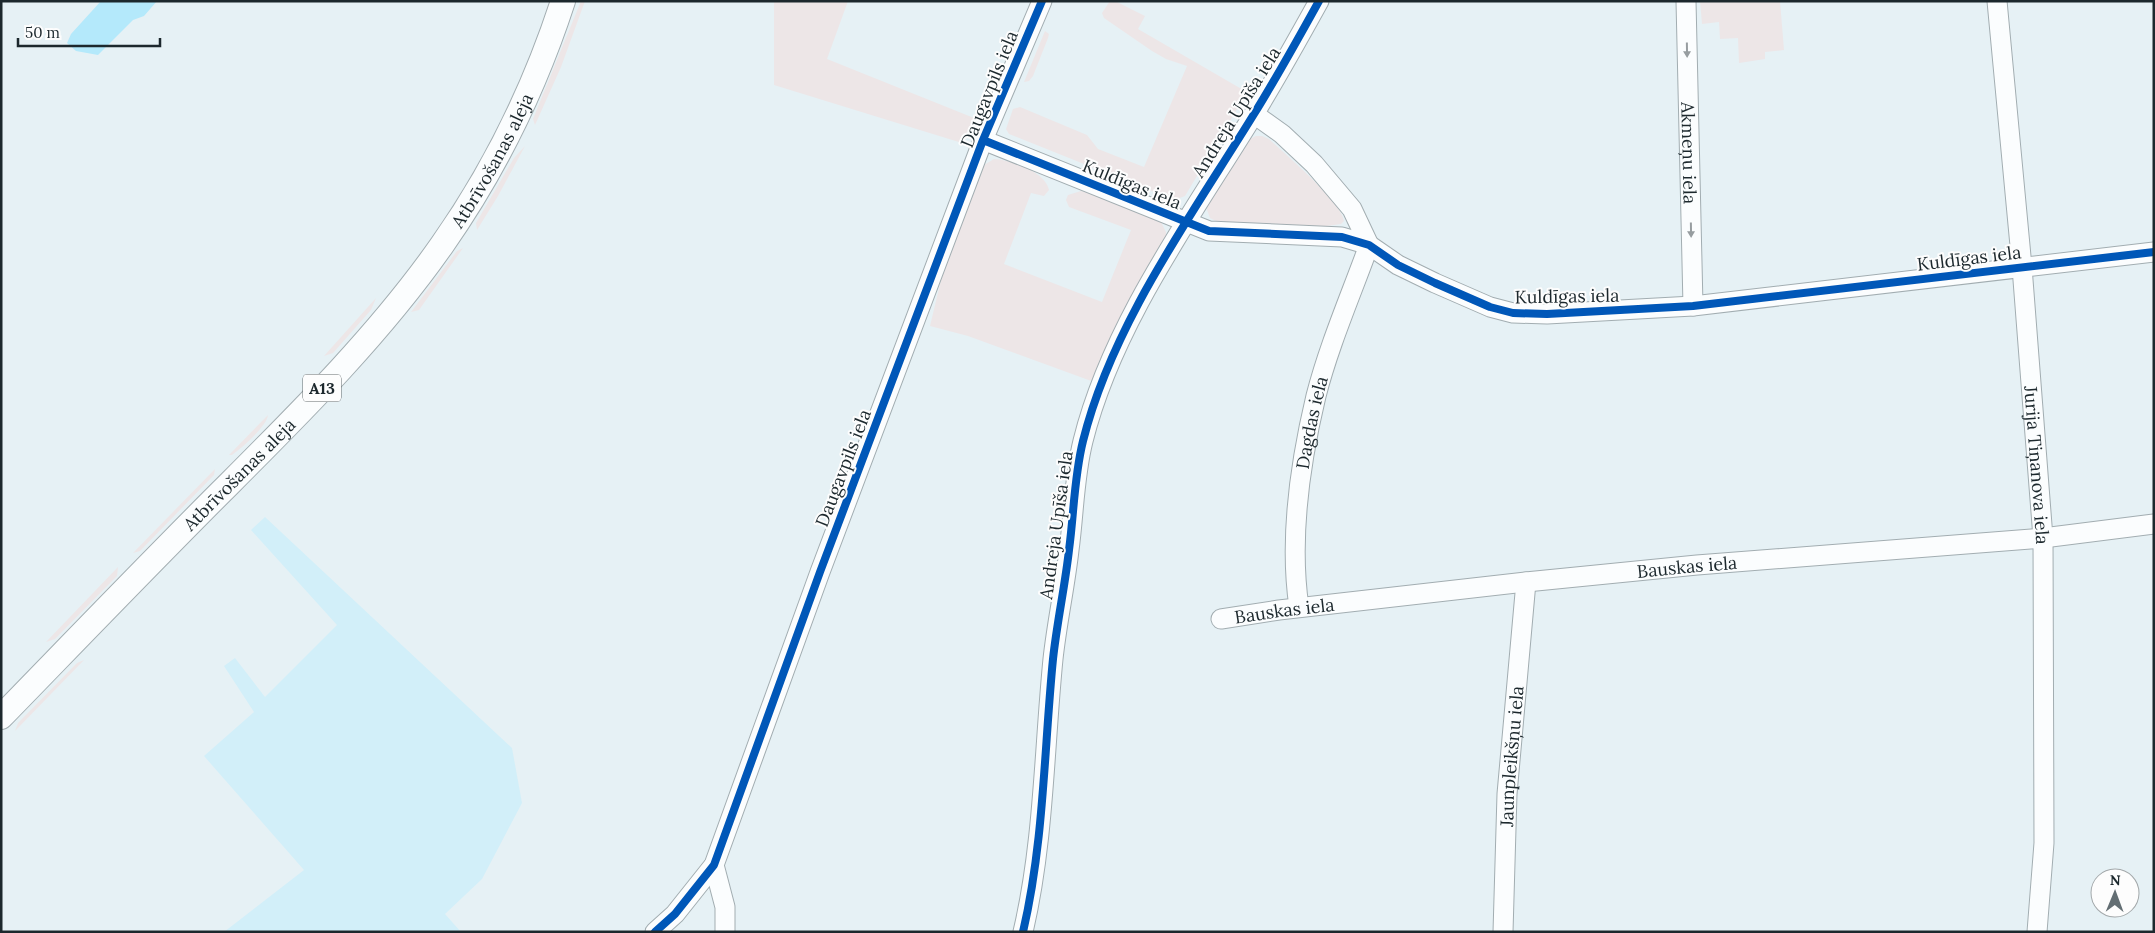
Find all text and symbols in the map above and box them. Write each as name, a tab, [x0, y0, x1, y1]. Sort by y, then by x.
scale bar	[18, 15, 160, 47]
text: 50 m	[25, 23, 60, 42]
street label: Daugavpils iela	[955, 27, 1023, 151]
street label: Andreja Upīša iela	[1186, 42, 1285, 182]
one-way arrow	[1683, 42, 1691, 58]
street label: Atbrīvošanas aleja	[445, 89, 538, 233]
street label: Akmeņu iela	[1677, 101, 1702, 204]
street label: Kuldīgas iela	[1079, 154, 1185, 214]
one-way arrow	[1687, 222, 1695, 238]
street label: Kuldīgas iela	[1916, 240, 2022, 276]
street label: Kuldīgas iela	[1514, 284, 1620, 308]
street label: Dagdas iela	[1290, 373, 1332, 471]
road number: A13	[303, 374, 341, 402]
street label: Jurija Tiņanova iela	[2020, 384, 2055, 545]
street label: Daugavpils iela	[810, 406, 876, 530]
street label: Atbrīvošanas aleja	[177, 413, 300, 536]
street label: Andreja Upīša iela	[1034, 449, 1078, 602]
street label: Bauskas iela	[1636, 550, 1738, 582]
street label: Bauskas iela	[1233, 592, 1336, 628]
street label: Jaunpleikšņu iela	[1495, 685, 1528, 828]
north arrow	[2090, 868, 2140, 918]
text: N	[2110, 871, 2121, 889]

